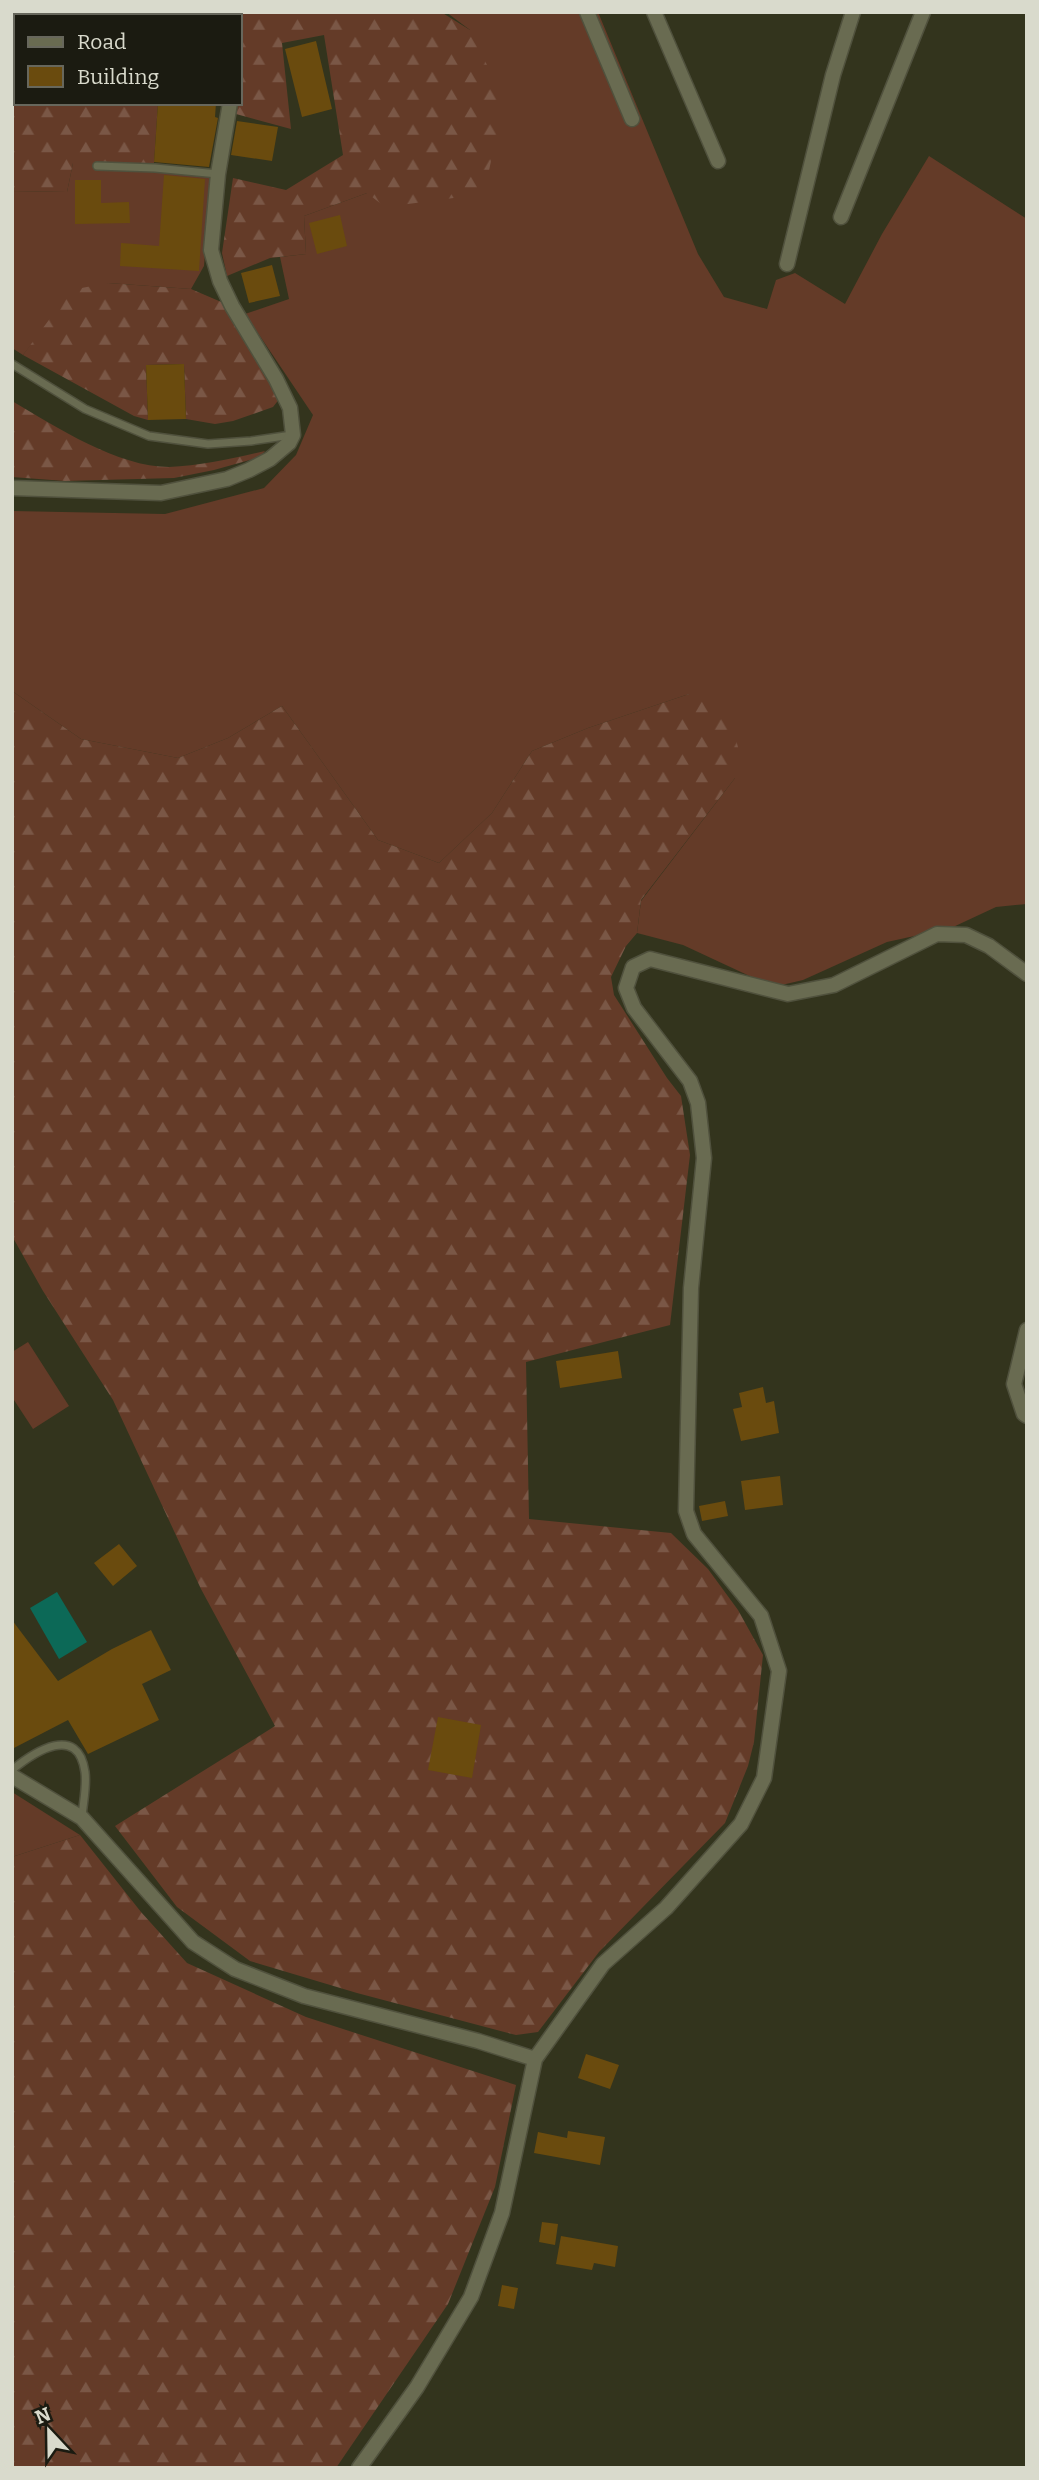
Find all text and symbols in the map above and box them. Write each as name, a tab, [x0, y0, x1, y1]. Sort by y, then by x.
legend	[14, 14, 242, 105]
text: Road	[77, 29, 126, 55]
text: Building	[77, 64, 160, 90]
north arrow	[14, 2396, 84, 2466]
text: N	[32, 2402, 54, 2429]

